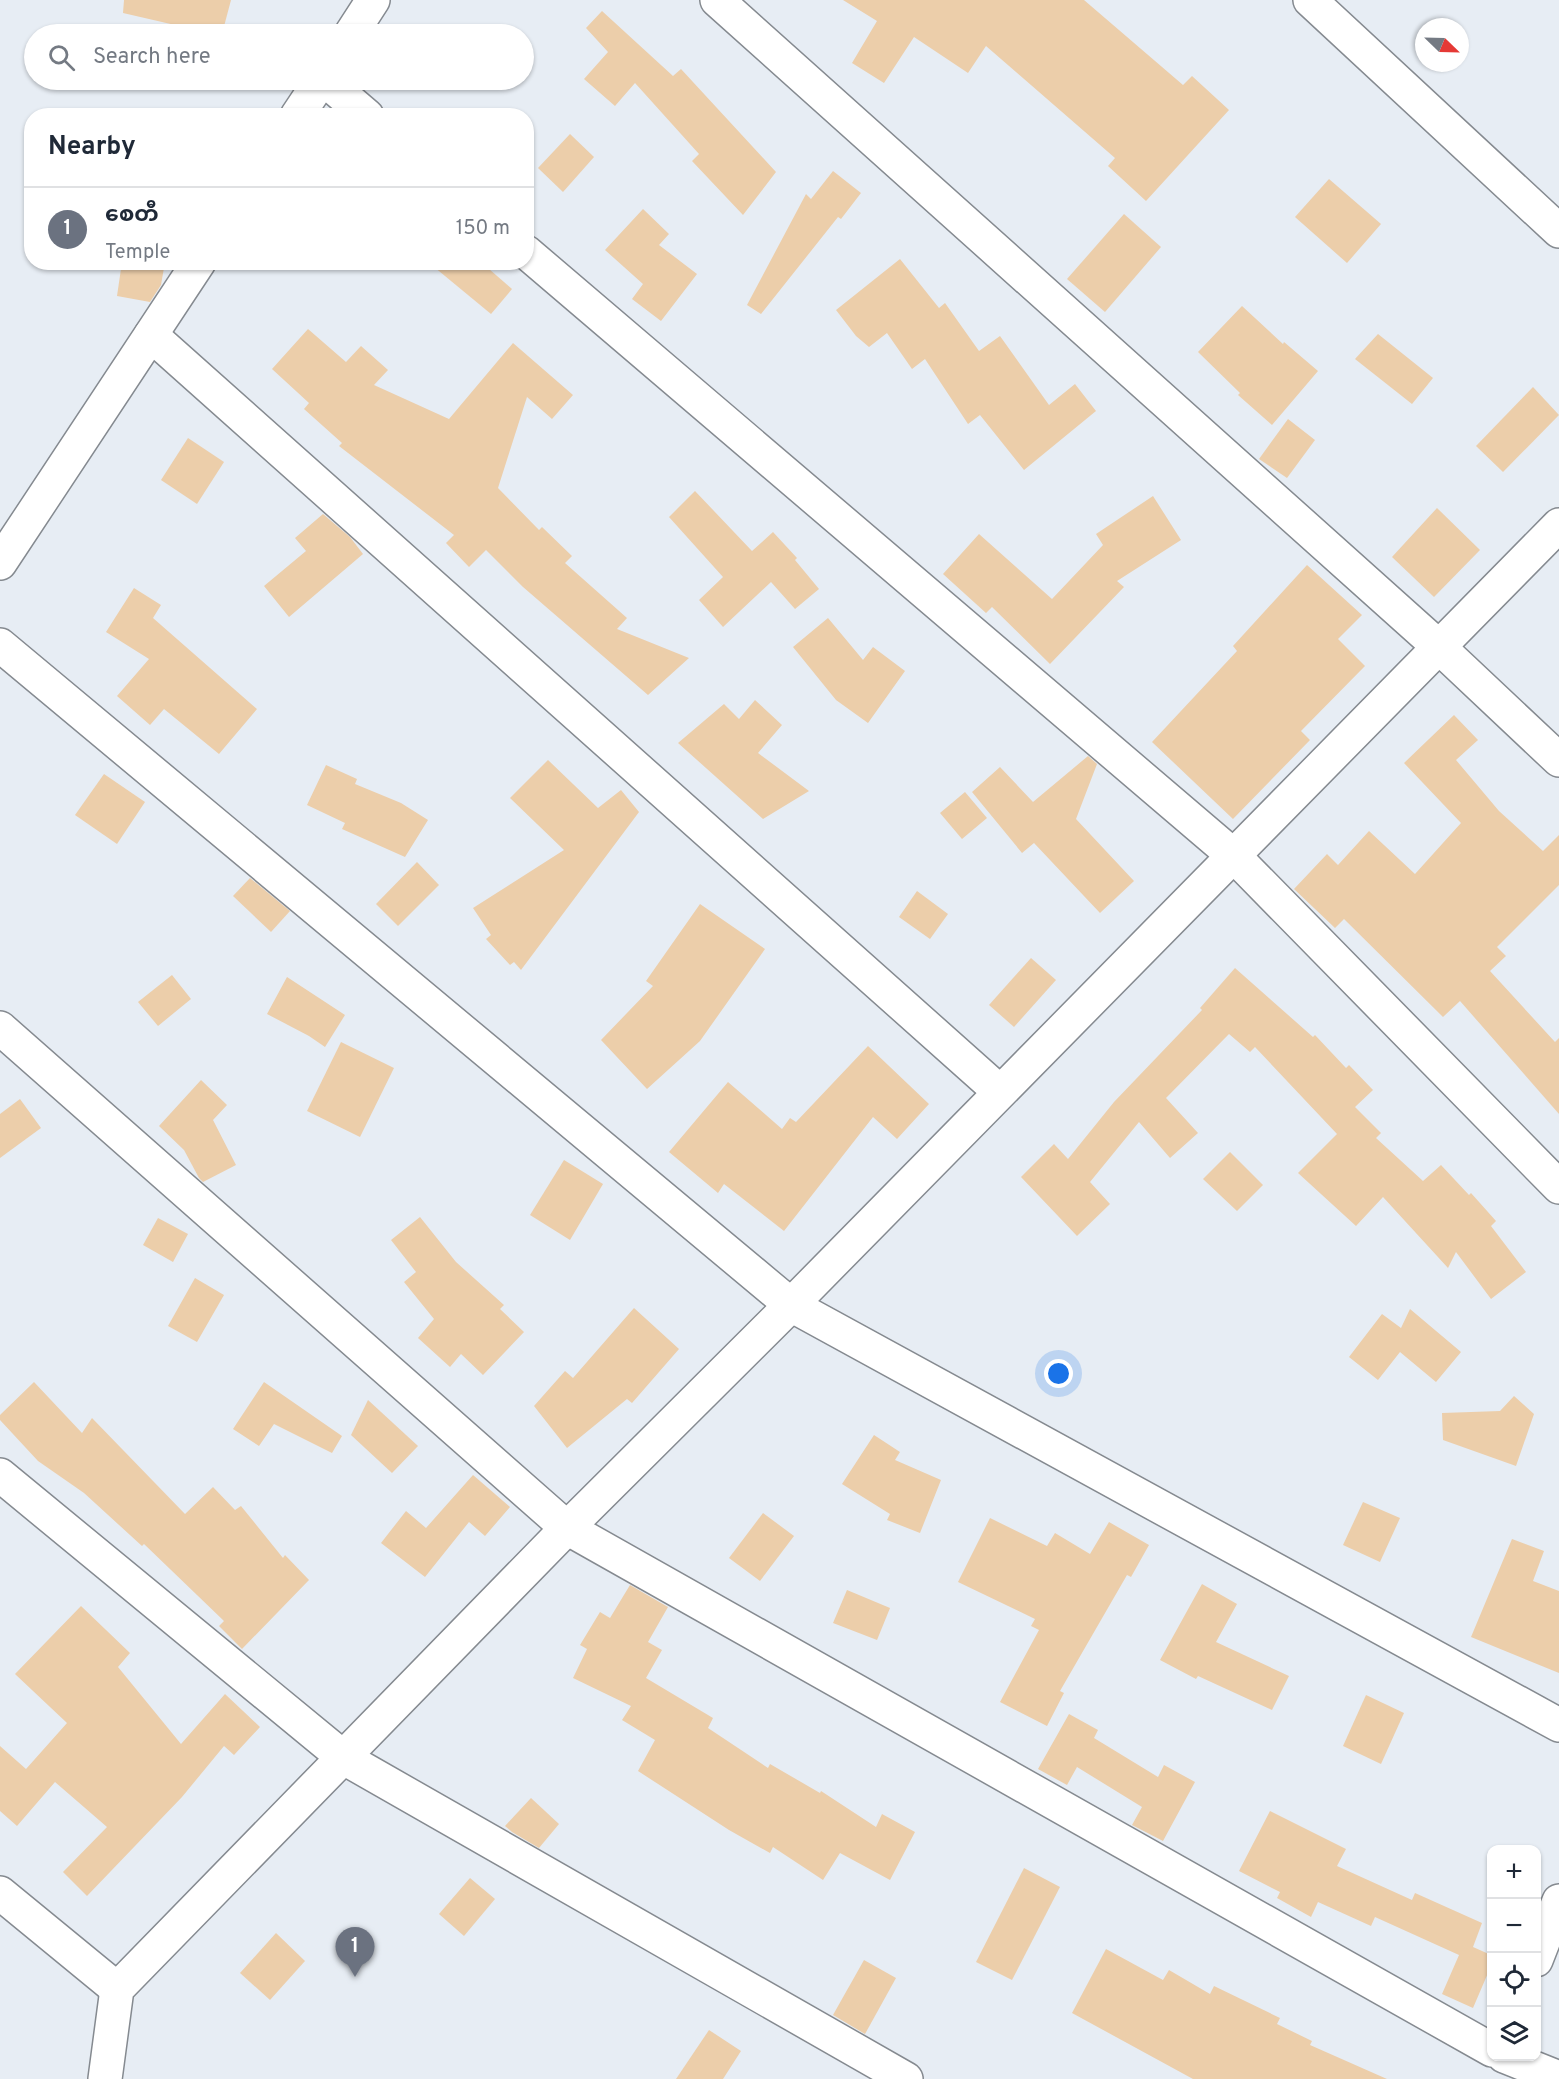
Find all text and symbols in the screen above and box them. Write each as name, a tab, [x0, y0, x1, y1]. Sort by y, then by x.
north arrow	[1415, 18, 1469, 72]
search box	[24, 24, 534, 90]
icon: search	[45, 41, 78, 74]
text: Search here	[93, 44, 211, 71]
text: Nearby	[48, 131, 136, 164]
text: စေတီ	[105, 202, 159, 229]
text: 1	[64, 216, 72, 242]
text: 150 m	[456, 216, 510, 242]
text: Temple	[105, 240, 170, 266]
your location	[1044, 1359, 1073, 1388]
map controls	[1487, 1845, 1541, 2061]
button: +	[1487, 1845, 1541, 1899]
button: −	[1487, 1899, 1541, 1953]
pin: 1	[336, 1928, 374, 1977]
button: locate	[1487, 1953, 1541, 2007]
button: layers	[1487, 2007, 1541, 2061]

